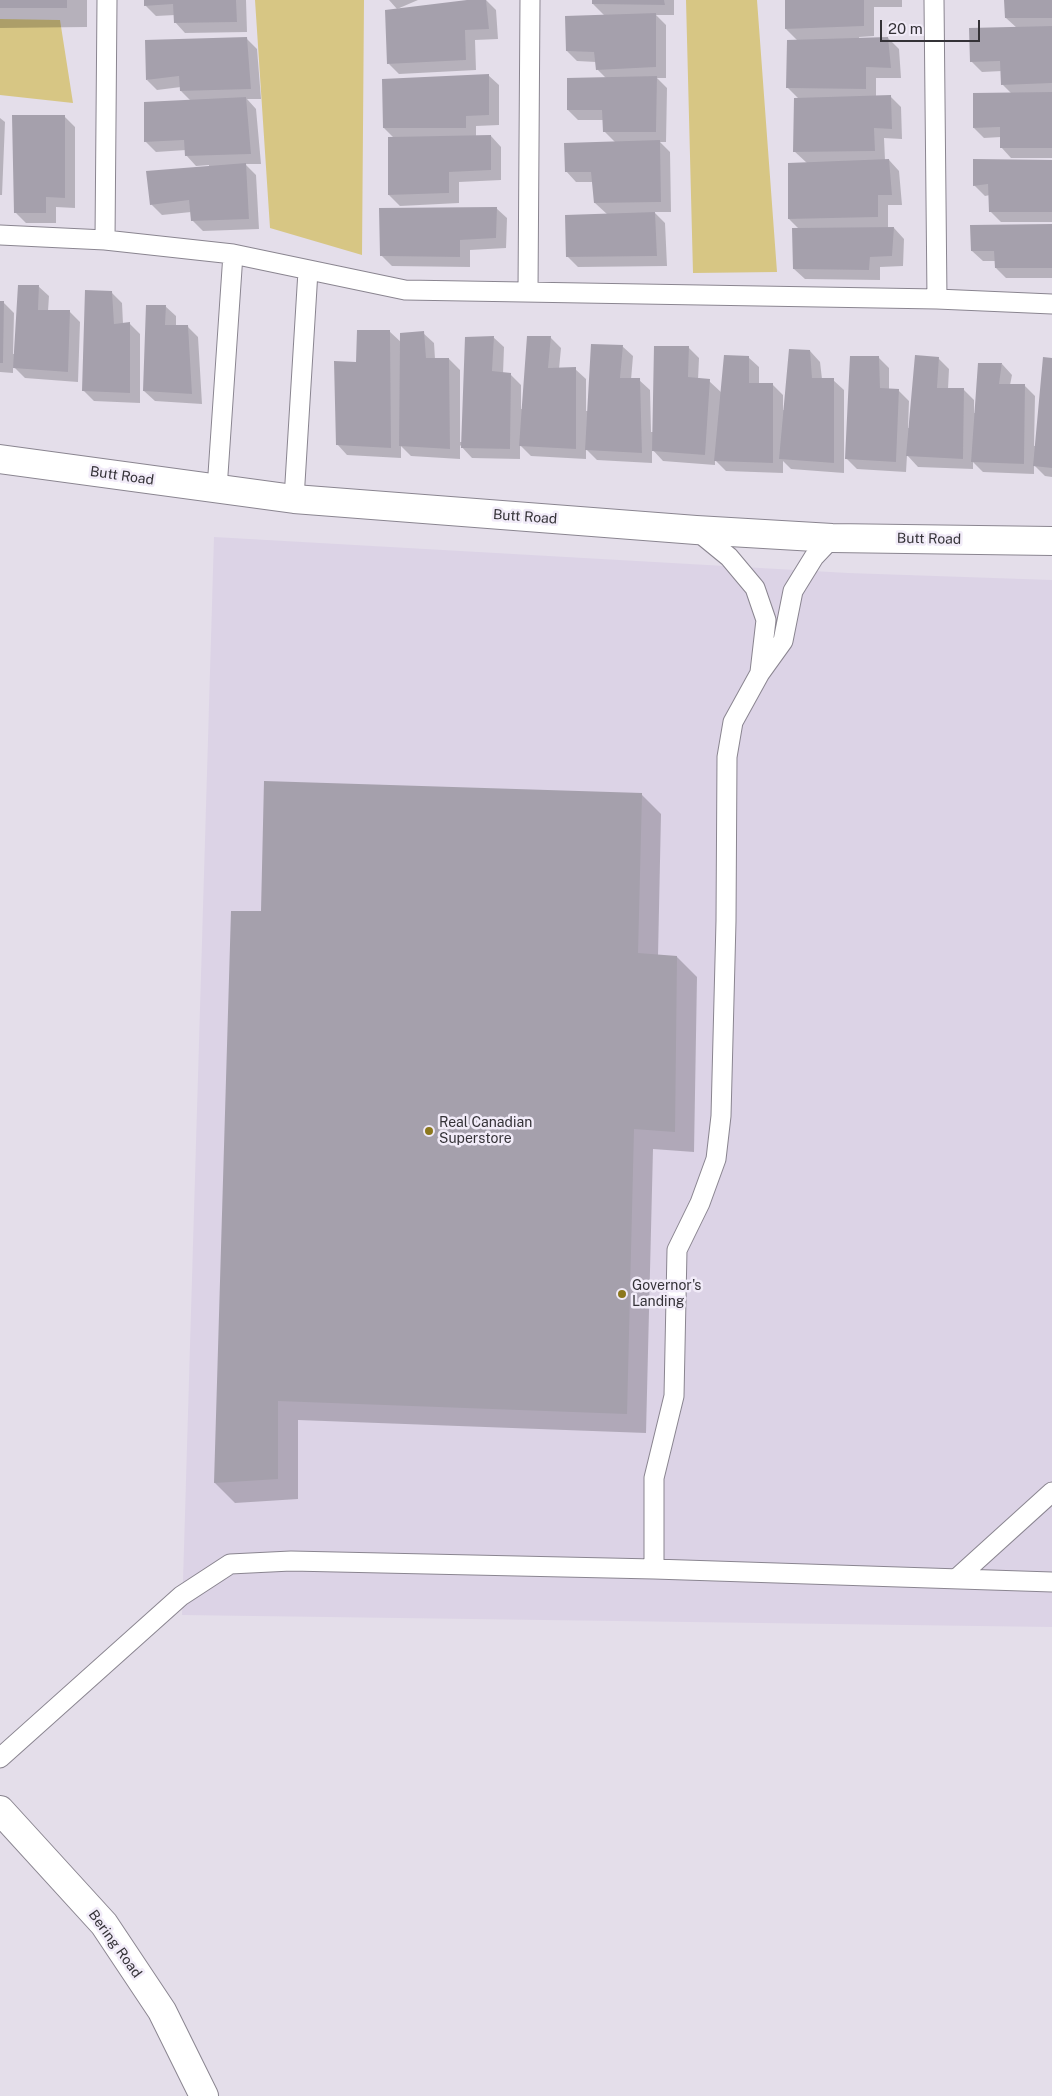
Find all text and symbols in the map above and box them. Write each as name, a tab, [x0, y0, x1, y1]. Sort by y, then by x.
scale bar	[882, 10, 982, 42]
text: 20 m	[888, 20, 923, 37]
street label: Butt Road	[89, 463, 155, 489]
street label: Butt Road	[492, 506, 558, 528]
street label: Butt Road	[897, 530, 961, 548]
place label: Real Canadian Superstore	[439, 1115, 532, 1148]
marker: Real Canadian Superstore	[423, 1125, 435, 1137]
place label: Governor's Landing	[632, 1278, 701, 1310]
marker: Governor's Landing	[616, 1288, 628, 1300]
street label: Bering Road	[85, 1907, 145, 1981]

